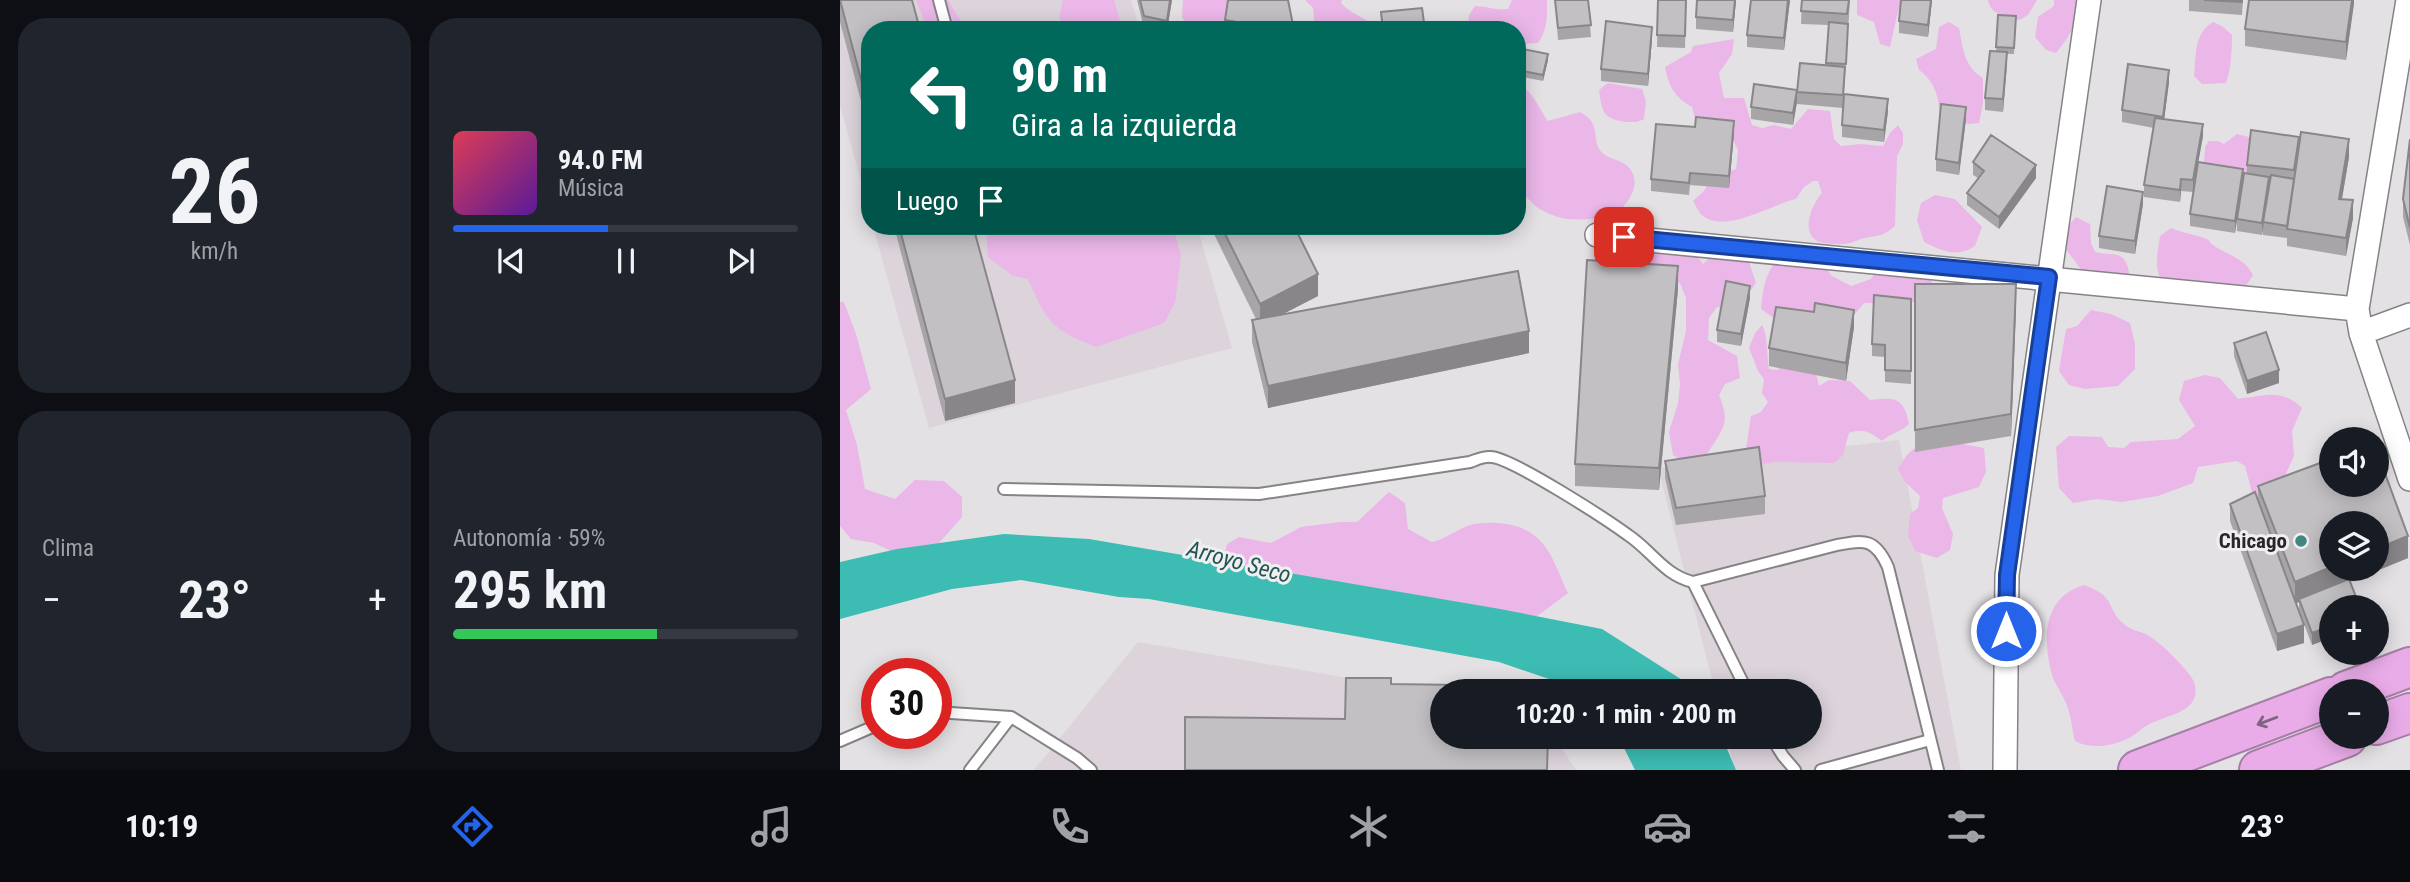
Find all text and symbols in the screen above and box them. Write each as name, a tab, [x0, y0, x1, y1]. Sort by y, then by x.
text: 90 m	[1011, 47, 1108, 104]
icon: left	[896, 49, 987, 140]
text: Gira a la izquierda	[1011, 106, 1237, 144]
text: 26	[169, 139, 260, 245]
text: 94.0 FM	[558, 145, 643, 175]
text: Música	[558, 175, 624, 202]
icon: arrive	[972, 182, 1010, 220]
text: Luego	[896, 186, 958, 216]
pin	[1594, 207, 1654, 267]
icon: arrive	[1605, 218, 1643, 256]
text: km/h	[191, 238, 238, 265]
icon: previous	[492, 242, 530, 280]
icon: pause	[607, 242, 645, 280]
icon: next	[722, 242, 760, 280]
map controls	[2319, 427, 2389, 749]
button: sound	[2319, 427, 2389, 497]
button: layers	[2319, 511, 2389, 581]
text: Autonomía · 59%	[453, 525, 605, 552]
place label: Chicago	[2219, 529, 2287, 553]
marker: Chicago	[2293, 533, 2309, 549]
text: Clima	[42, 535, 94, 562]
water label: Arroyo Seco	[1183, 535, 1294, 589]
text: 295 km	[453, 560, 607, 621]
text: 23°	[178, 570, 251, 631]
text: −	[42, 578, 61, 622]
text: +	[368, 578, 387, 622]
position arrow	[1969, 594, 2043, 668]
button: +	[2319, 595, 2389, 665]
speed limit sign: 30	[861, 658, 952, 749]
button: −	[2319, 679, 2389, 749]
text: 10:20 · 1 min · 200 m	[1516, 699, 1736, 729]
one-way arrow	[2257, 716, 2279, 728]
icon: directions	[448, 802, 497, 851]
icon: music	[747, 802, 796, 851]
icon: phone	[1045, 802, 1094, 851]
icon: climate	[1344, 802, 1393, 851]
icon: car	[1643, 802, 1692, 851]
icon: filters	[1942, 802, 1991, 851]
text: 10:19	[125, 807, 198, 845]
text: 23°	[2240, 807, 2285, 845]

